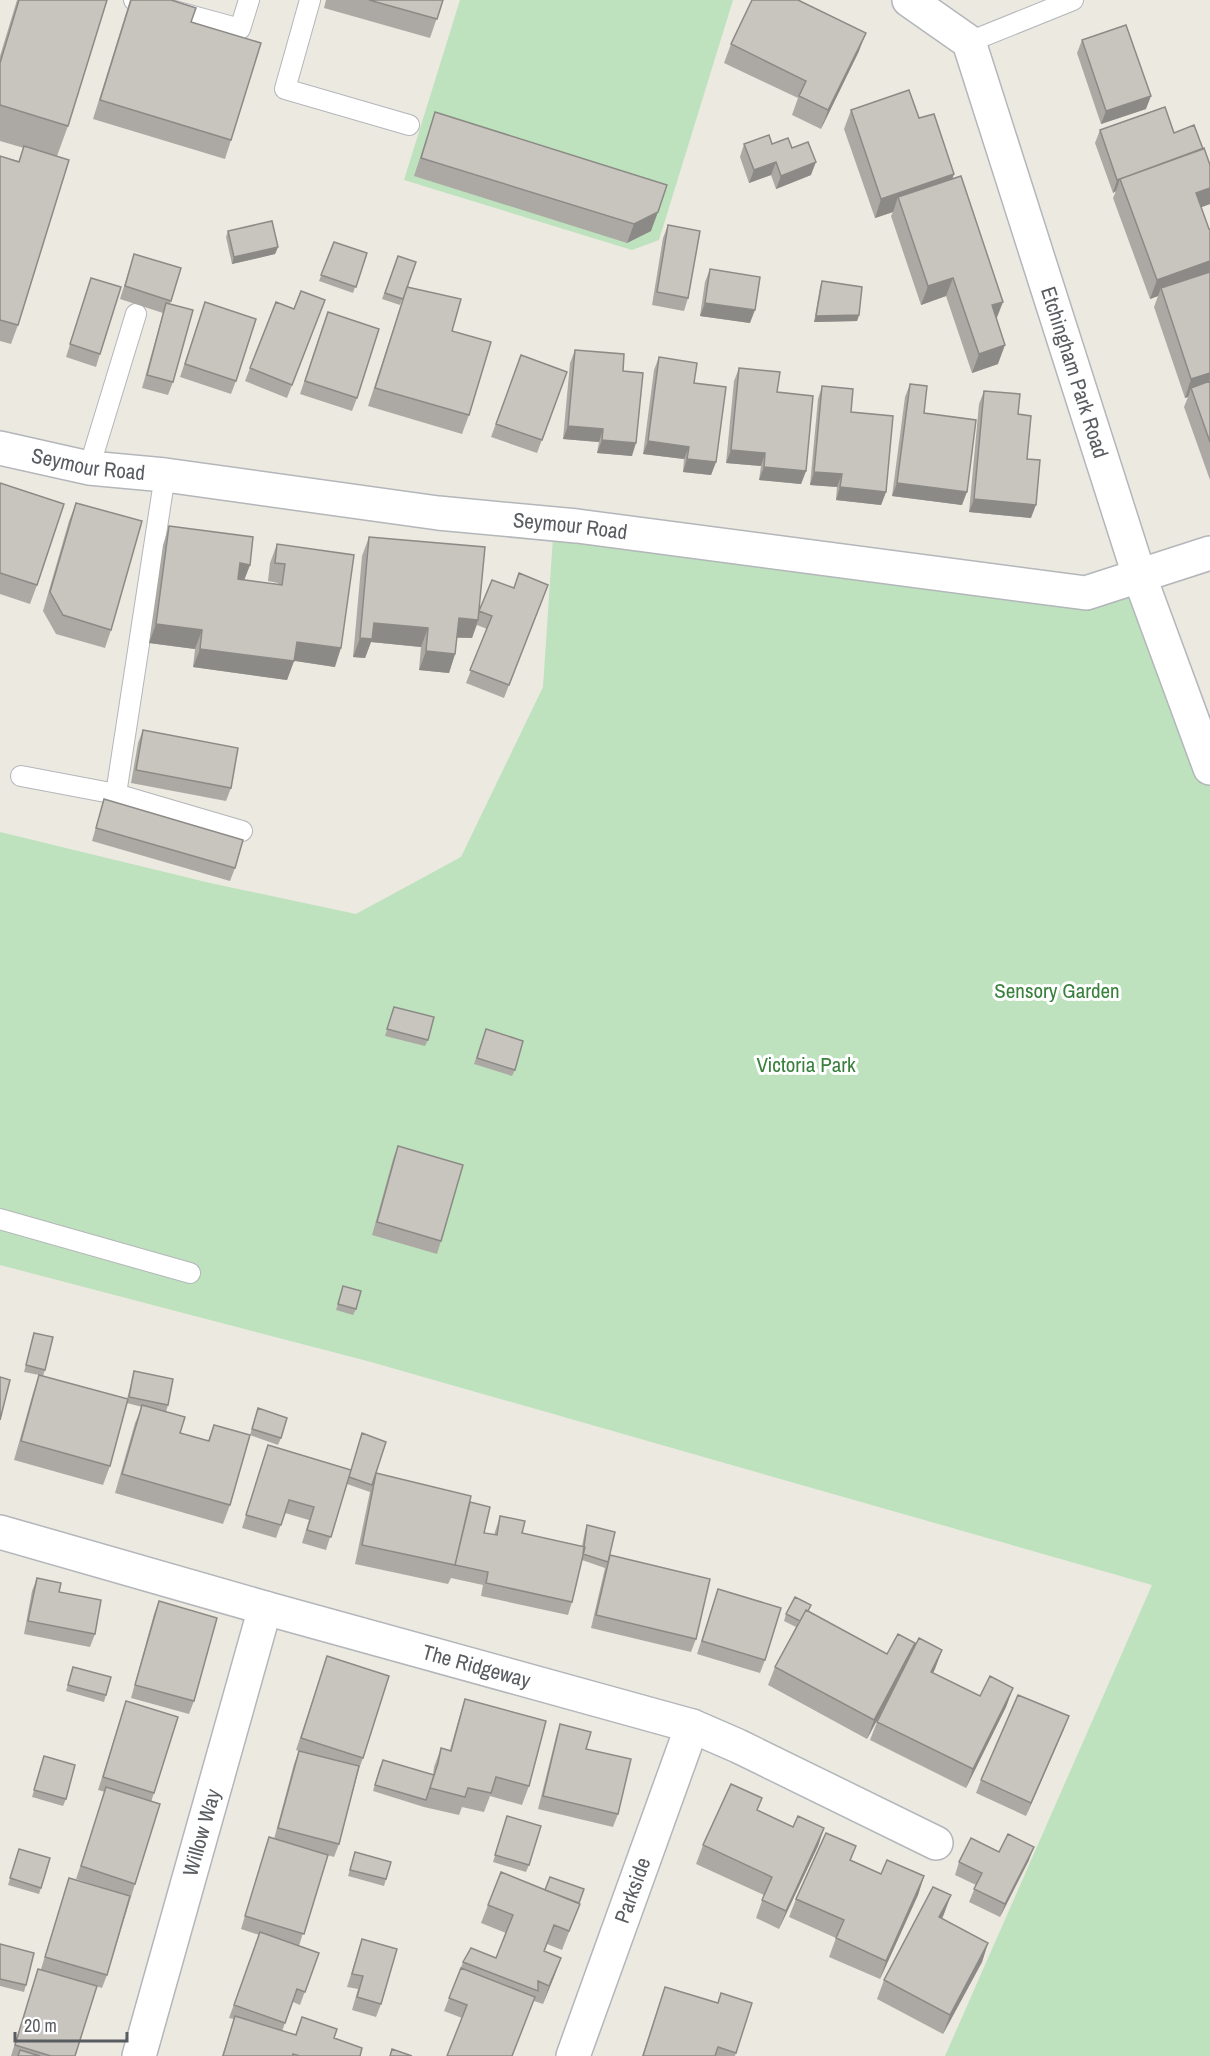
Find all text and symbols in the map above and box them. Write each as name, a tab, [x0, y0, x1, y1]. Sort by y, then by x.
street label: Etchingham Park Road	[1034, 283, 1116, 461]
street label: Seymour Road	[29, 441, 146, 487]
street label: Seymour Road	[512, 505, 629, 546]
park label: Sensory Garden	[994, 976, 1120, 1005]
park label: Victoria Park	[756, 1050, 856, 1079]
street label: The Ridgeway	[419, 1637, 534, 1695]
street label: Willow Way	[175, 1785, 227, 1879]
street label: Parkside	[607, 1853, 657, 1927]
scale bar	[15, 2005, 128, 2043]
text: 20 m	[24, 2013, 57, 2038]

